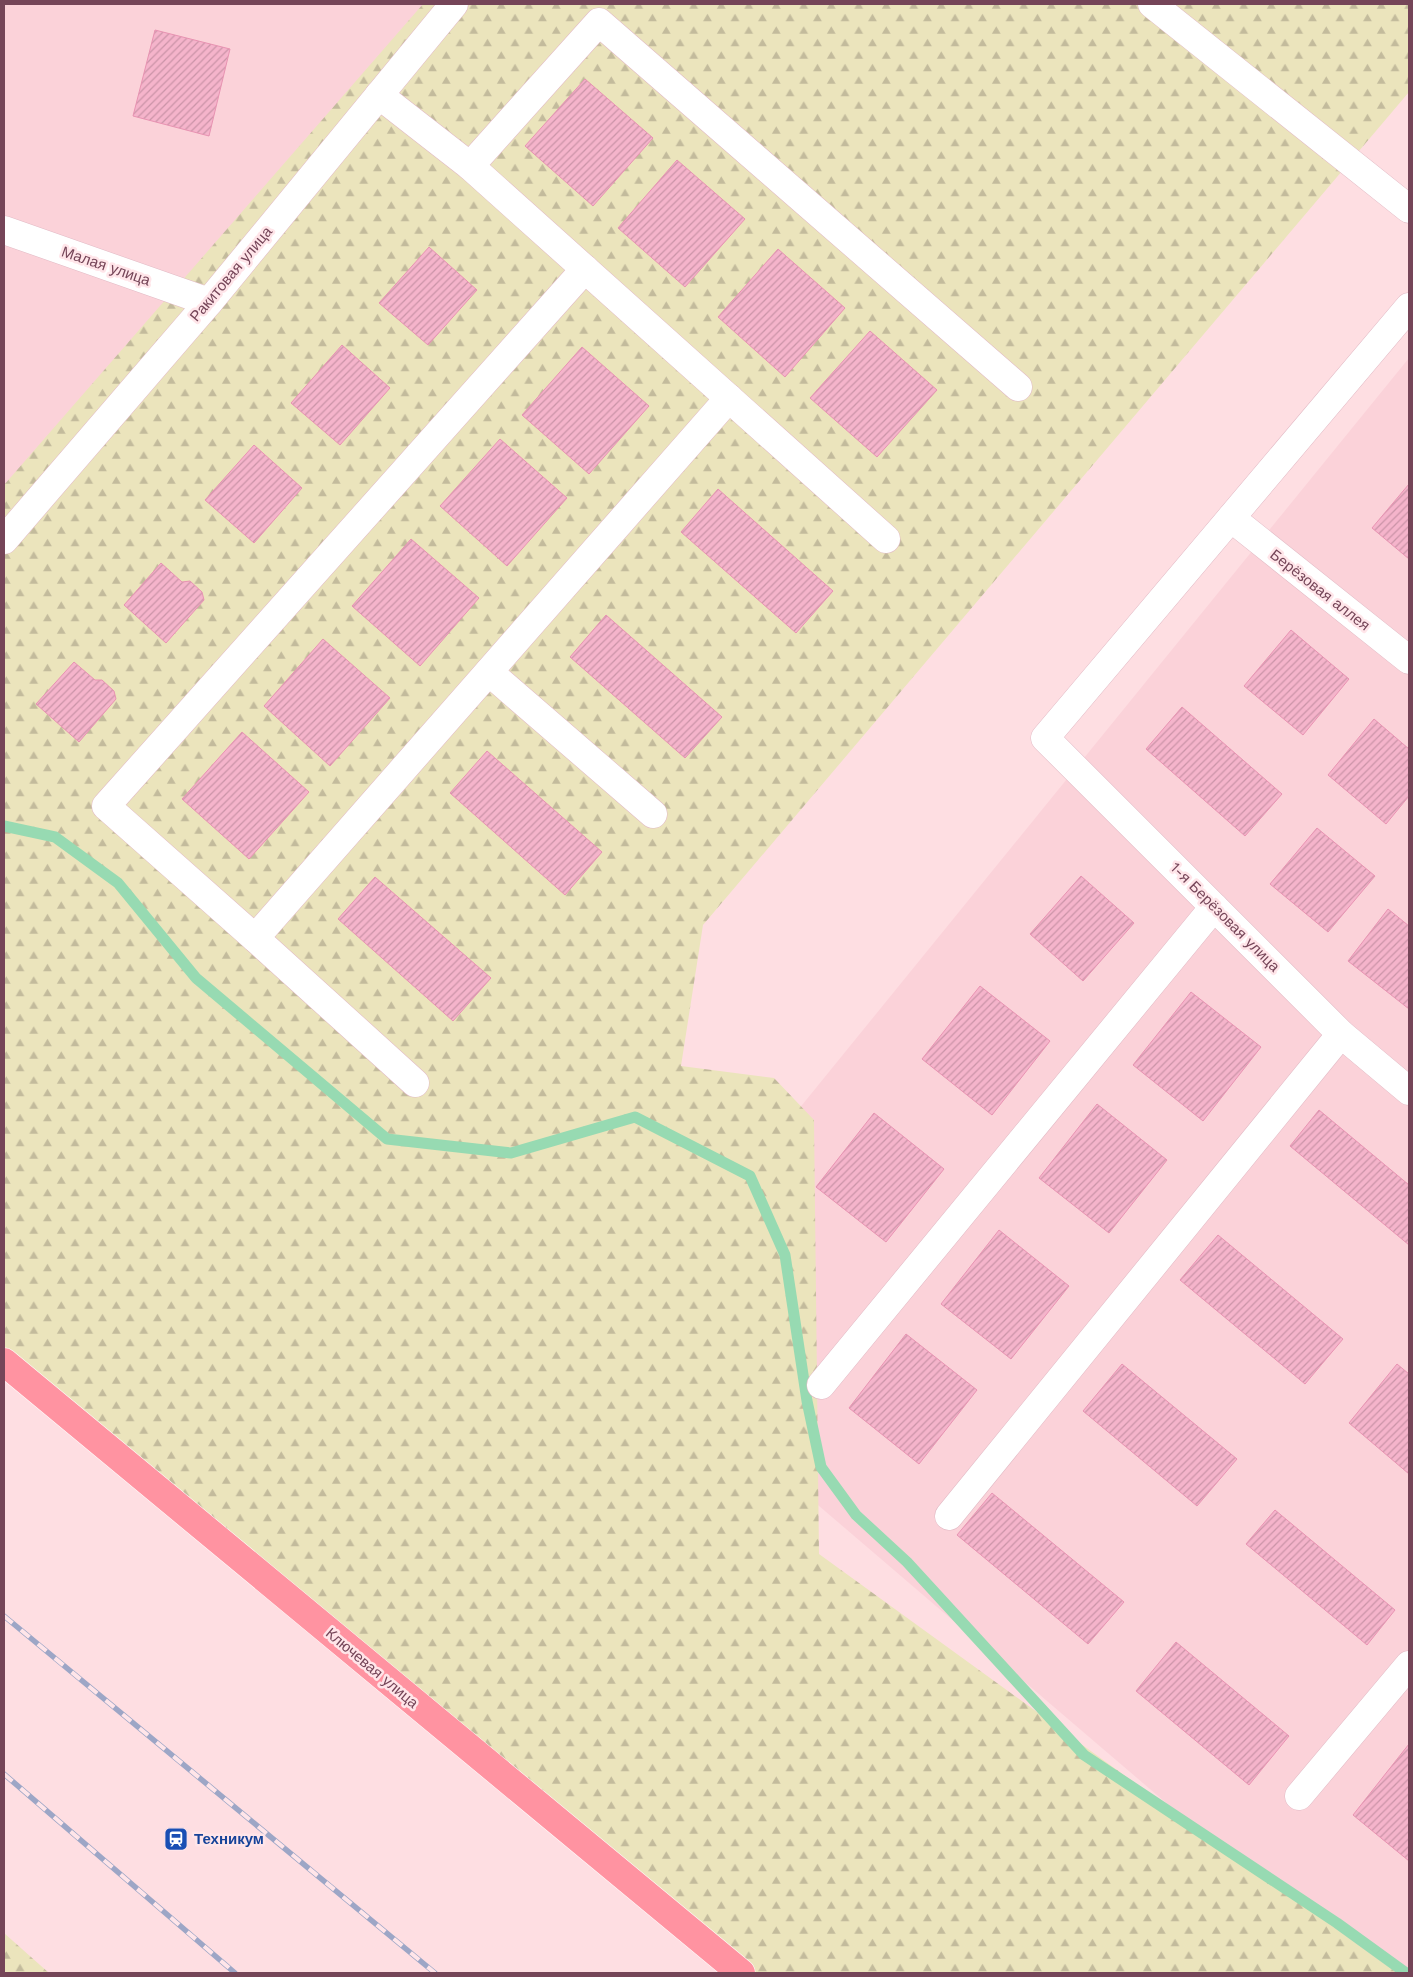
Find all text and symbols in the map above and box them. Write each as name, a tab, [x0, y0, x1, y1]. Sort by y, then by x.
street label: Ракитовая улица	[186, 222, 276, 325]
street label: Малая улица	[59, 242, 153, 290]
street label: Берёзовая аллея	[1267, 545, 1373, 635]
street label: 1-я Берёзовая улица	[1167, 859, 1284, 976]
street label: Ключевая улица	[322, 1624, 422, 1712]
station icon: Техникум	[163, 1826, 189, 1852]
place label: Техникум	[194, 1830, 264, 1848]

